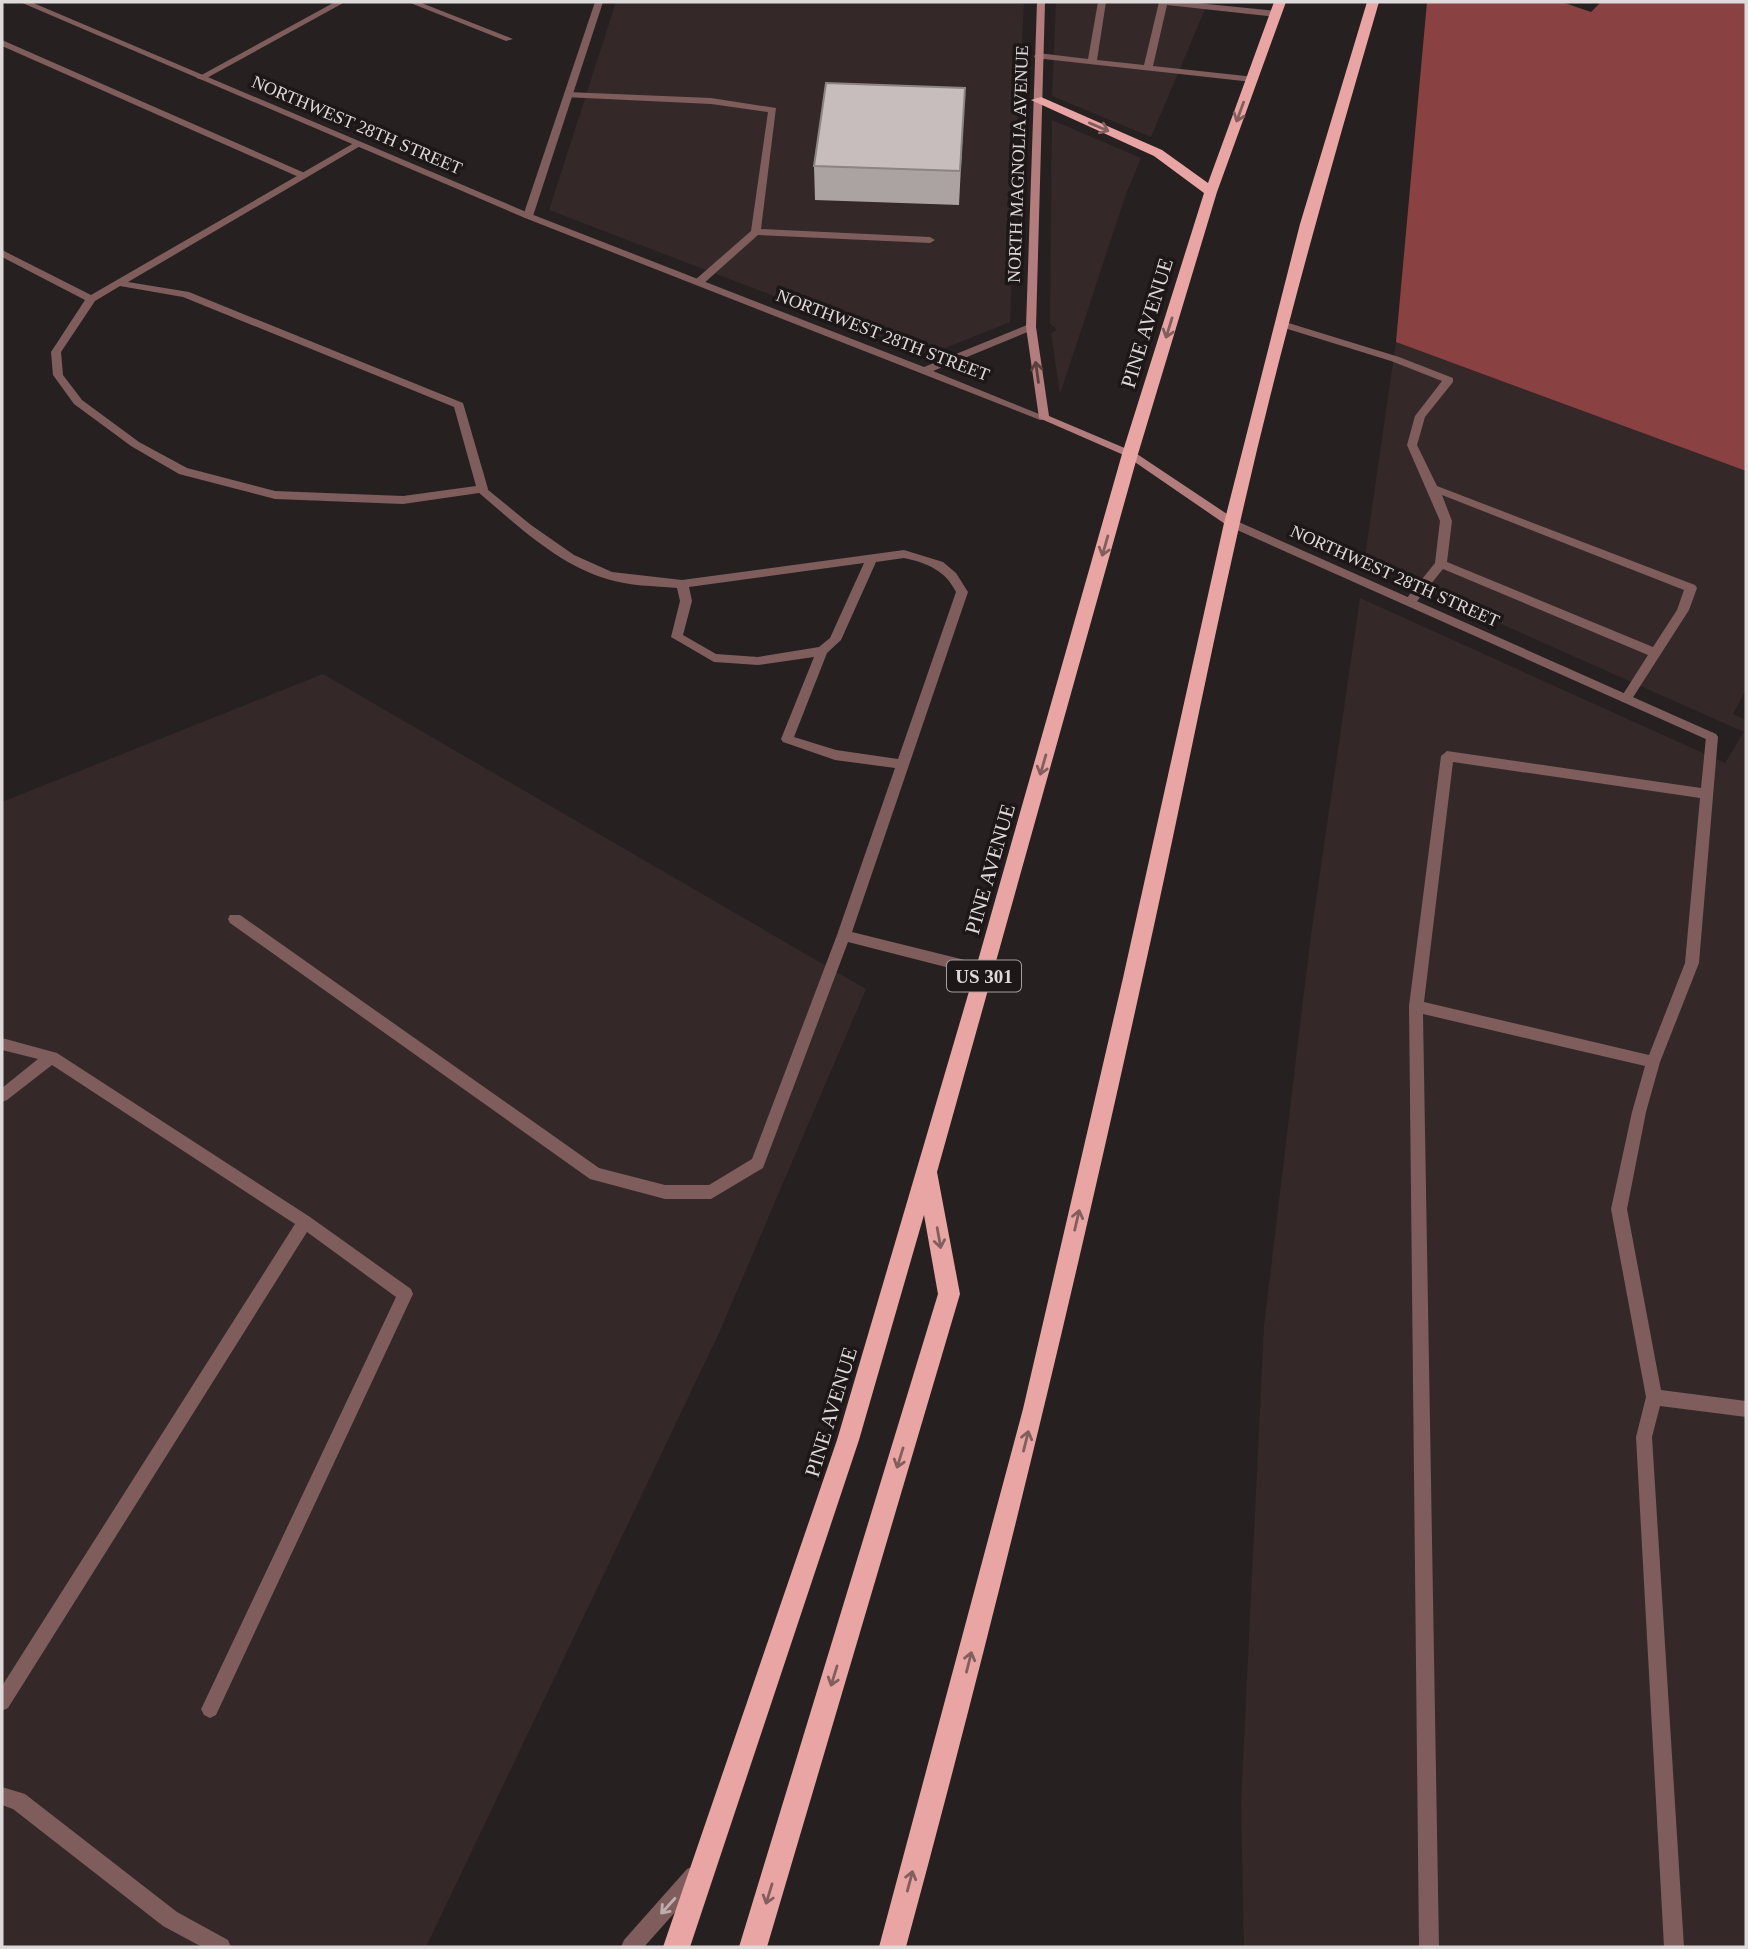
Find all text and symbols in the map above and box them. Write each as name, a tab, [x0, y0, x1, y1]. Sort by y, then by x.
street label: NORTH MAGNOLIA AVENUE	[1004, 45, 1032, 283]
street label: NORTHWEST 28TH STREET	[249, 72, 465, 178]
one-way arrow	[1233, 100, 1245, 122]
one-way arrow	[1088, 121, 1109, 134]
street label: PINE AVENUE	[1116, 255, 1178, 391]
street label: NORTHWEST 28TH STREET	[774, 285, 992, 385]
one-way arrow	[1162, 317, 1175, 339]
one-way arrow	[1031, 362, 1044, 384]
street label: NORTHWEST 28TH STREET	[1287, 521, 1503, 631]
one-way arrow	[1097, 535, 1110, 557]
one-way arrow	[1036, 753, 1049, 776]
street label: PINE AVENUE	[960, 801, 1020, 937]
road number: US 301	[947, 960, 1021, 992]
one-way arrow	[1071, 1209, 1085, 1232]
one-way arrow	[932, 1226, 946, 1249]
street label: PINE AVENUE	[800, 1344, 862, 1480]
one-way arrow	[1020, 1430, 1033, 1453]
one-way arrow	[892, 1447, 905, 1469]
one-way arrow	[963, 1651, 976, 1674]
one-way arrow	[827, 1664, 840, 1686]
one-way arrow	[905, 1871, 918, 1893]
one-way arrow	[762, 1882, 775, 1904]
one-way arrow	[660, 1897, 676, 1915]

